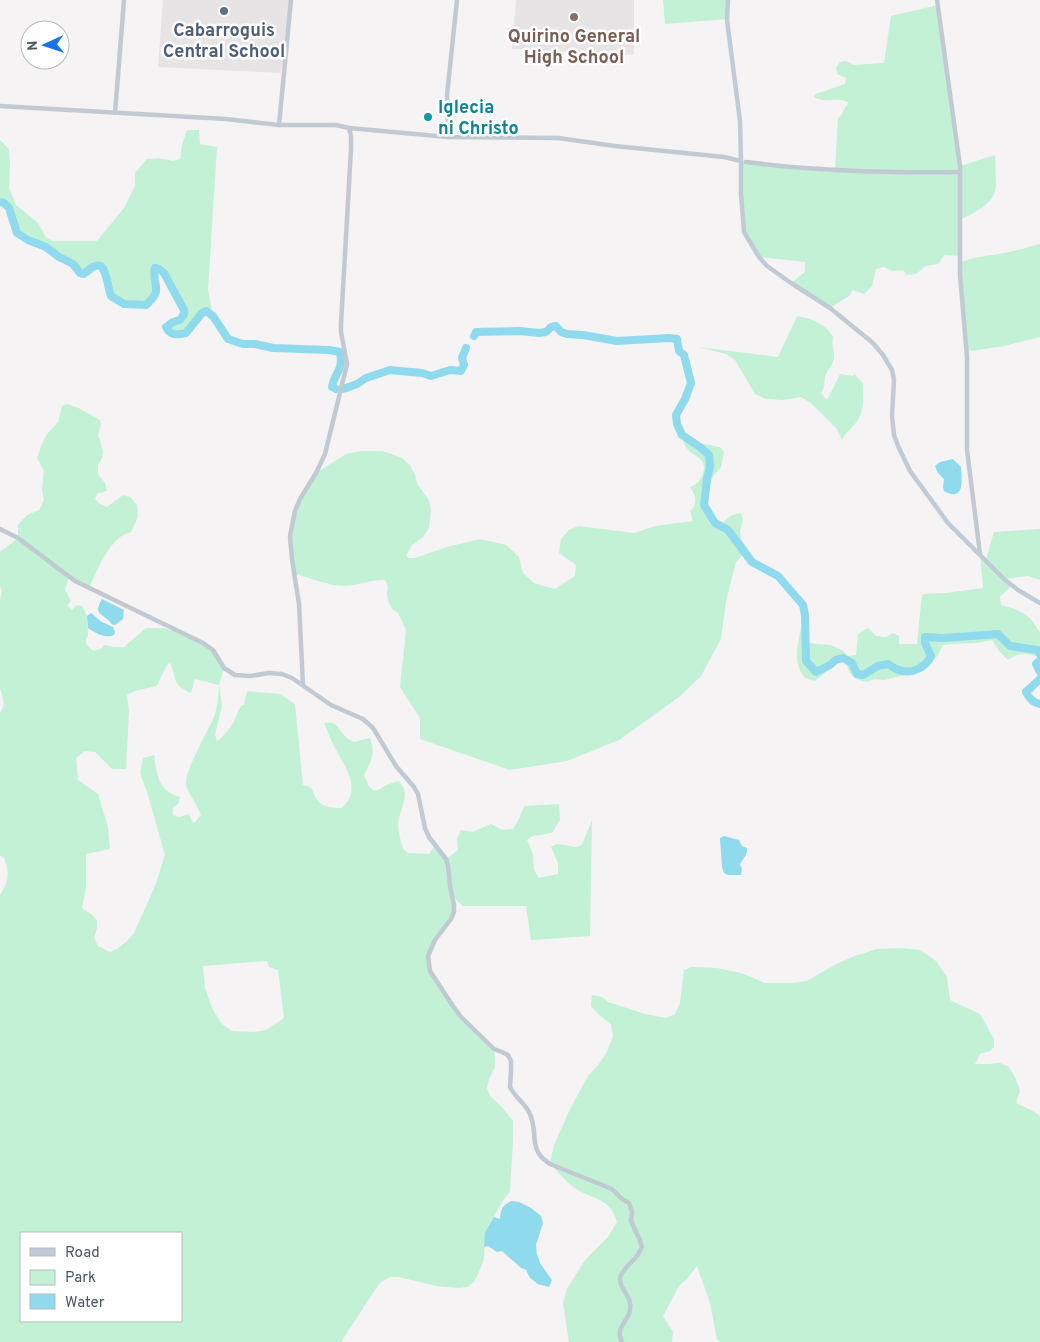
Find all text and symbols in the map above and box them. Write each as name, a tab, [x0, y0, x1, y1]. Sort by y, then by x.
marker: Cabarroguis Central School	[218, 5, 230, 17]
marker: Quirino General High School	[568, 11, 580, 23]
north arrow	[20, 20, 70, 70]
place label: Cabarroguis Central School	[163, 20, 285, 64]
place label: Quirino General High School	[508, 26, 640, 70]
text: N	[25, 40, 42, 51]
place label: Iglecia ni Christo	[438, 97, 519, 141]
marker: Iglecia ni Christo	[422, 111, 434, 123]
legend	[20, 1232, 182, 1322]
text: Road	[65, 1244, 100, 1263]
text: Park	[65, 1269, 96, 1288]
text: Water	[65, 1294, 105, 1313]

